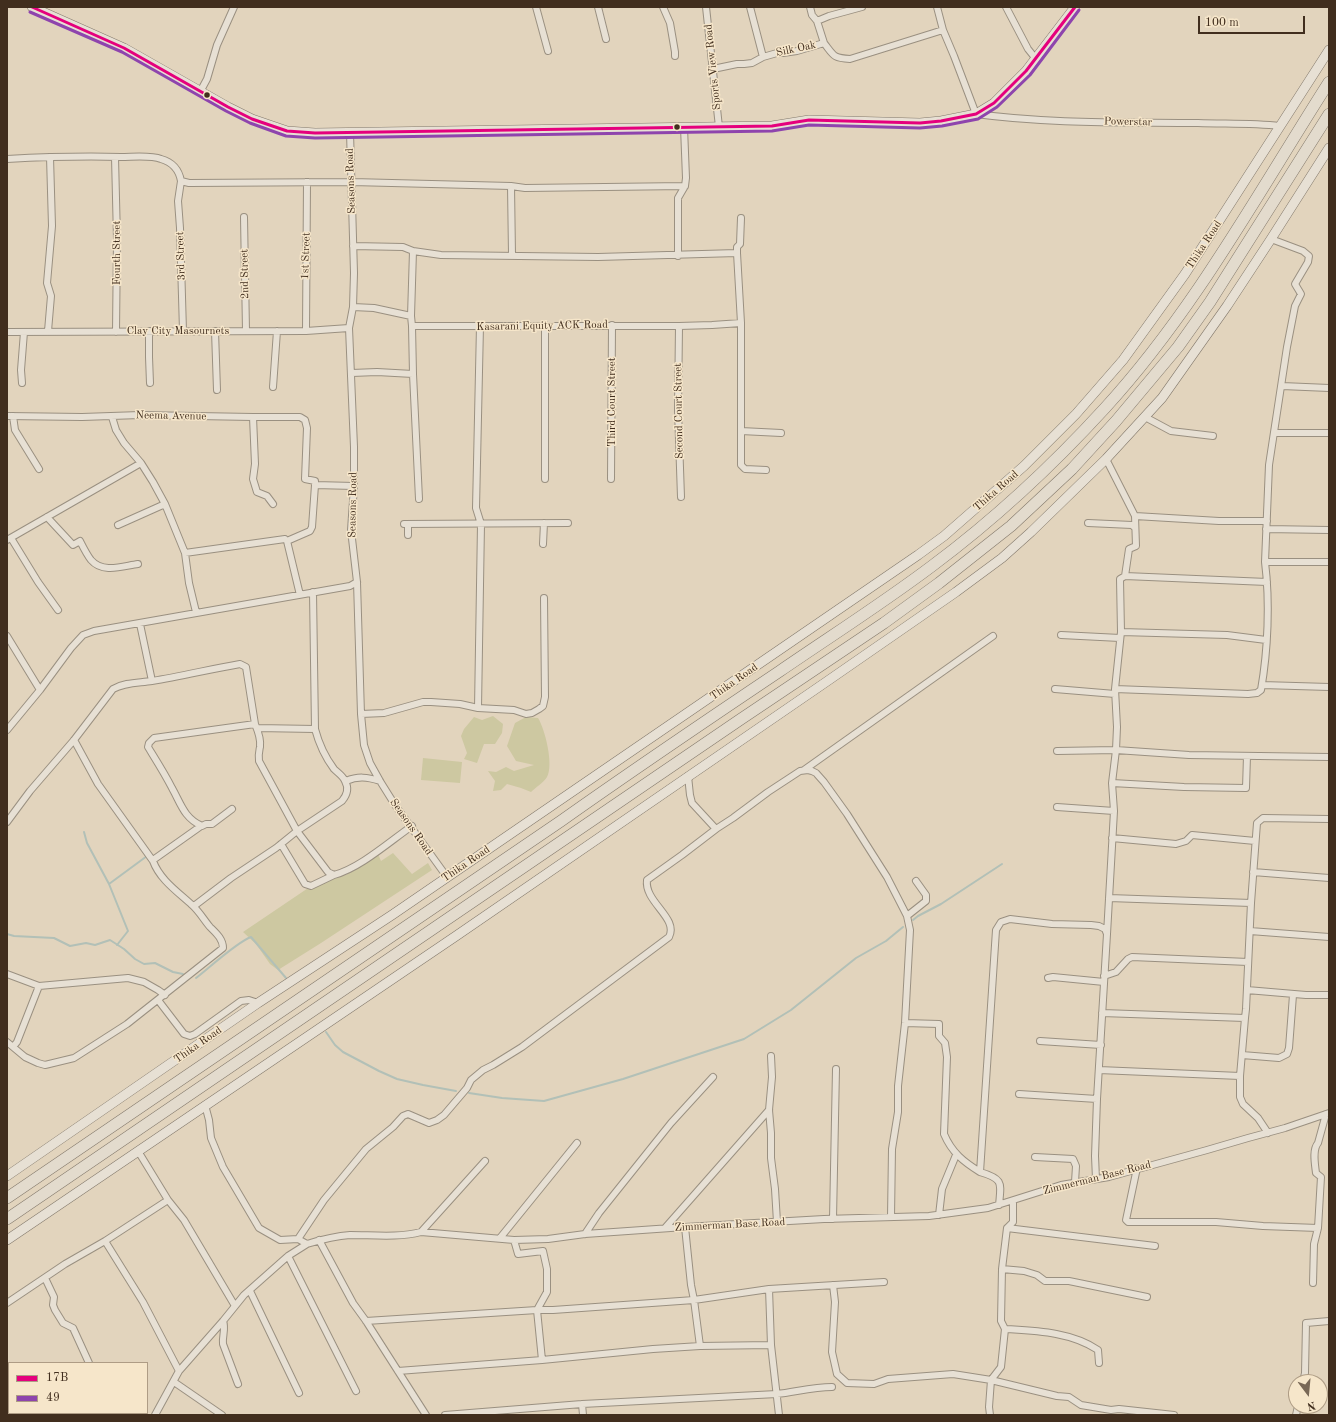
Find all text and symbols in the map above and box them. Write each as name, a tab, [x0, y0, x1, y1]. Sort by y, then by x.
scale bar	[1200, 8, 1307, 34]
text: 100 m	[1205, 17, 1239, 29]
street label: Sports View Road	[702, 23, 724, 111]
street label: Silk Oak	[775, 38, 817, 60]
unlabelled marker	[202, 90, 212, 100]
street label: Powerstar	[1104, 115, 1152, 129]
unlabelled marker	[672, 122, 682, 132]
street label: Seasons Road	[343, 148, 359, 214]
street label: Thika Road	[1183, 218, 1225, 272]
street label: Fourth Street	[110, 221, 124, 285]
street label: 3rd Street	[174, 231, 188, 281]
street label: 1st Street	[299, 232, 313, 280]
street label: 2nd Street	[238, 249, 252, 299]
street label: Kasarani Equity ACK Road	[476, 318, 608, 334]
street label: Clay City Masournets	[127, 324, 229, 338]
street label: Third Court Street	[605, 357, 619, 447]
street label: Second Court Street	[672, 363, 686, 459]
street label: Neema Avenue	[136, 409, 206, 423]
street label: Thika Road	[971, 468, 1021, 514]
street label: Seasons Road	[346, 472, 360, 538]
street label: Thika Road	[707, 661, 761, 703]
street label: Seasons Road	[387, 796, 435, 858]
street label: Thika Road	[439, 843, 493, 885]
street label: Thika Road	[171, 1024, 225, 1066]
street label: Zimmerman Base Road	[1042, 1158, 1152, 1198]
street label: Zimmerman Base Road	[674, 1216, 786, 1234]
legend	[8, 1362, 148, 1414]
text: 17B	[46, 1372, 68, 1384]
north arrow	[1288, 1374, 1328, 1414]
text: 49	[46, 1392, 60, 1404]
text: N	[1306, 1399, 1317, 1412]

